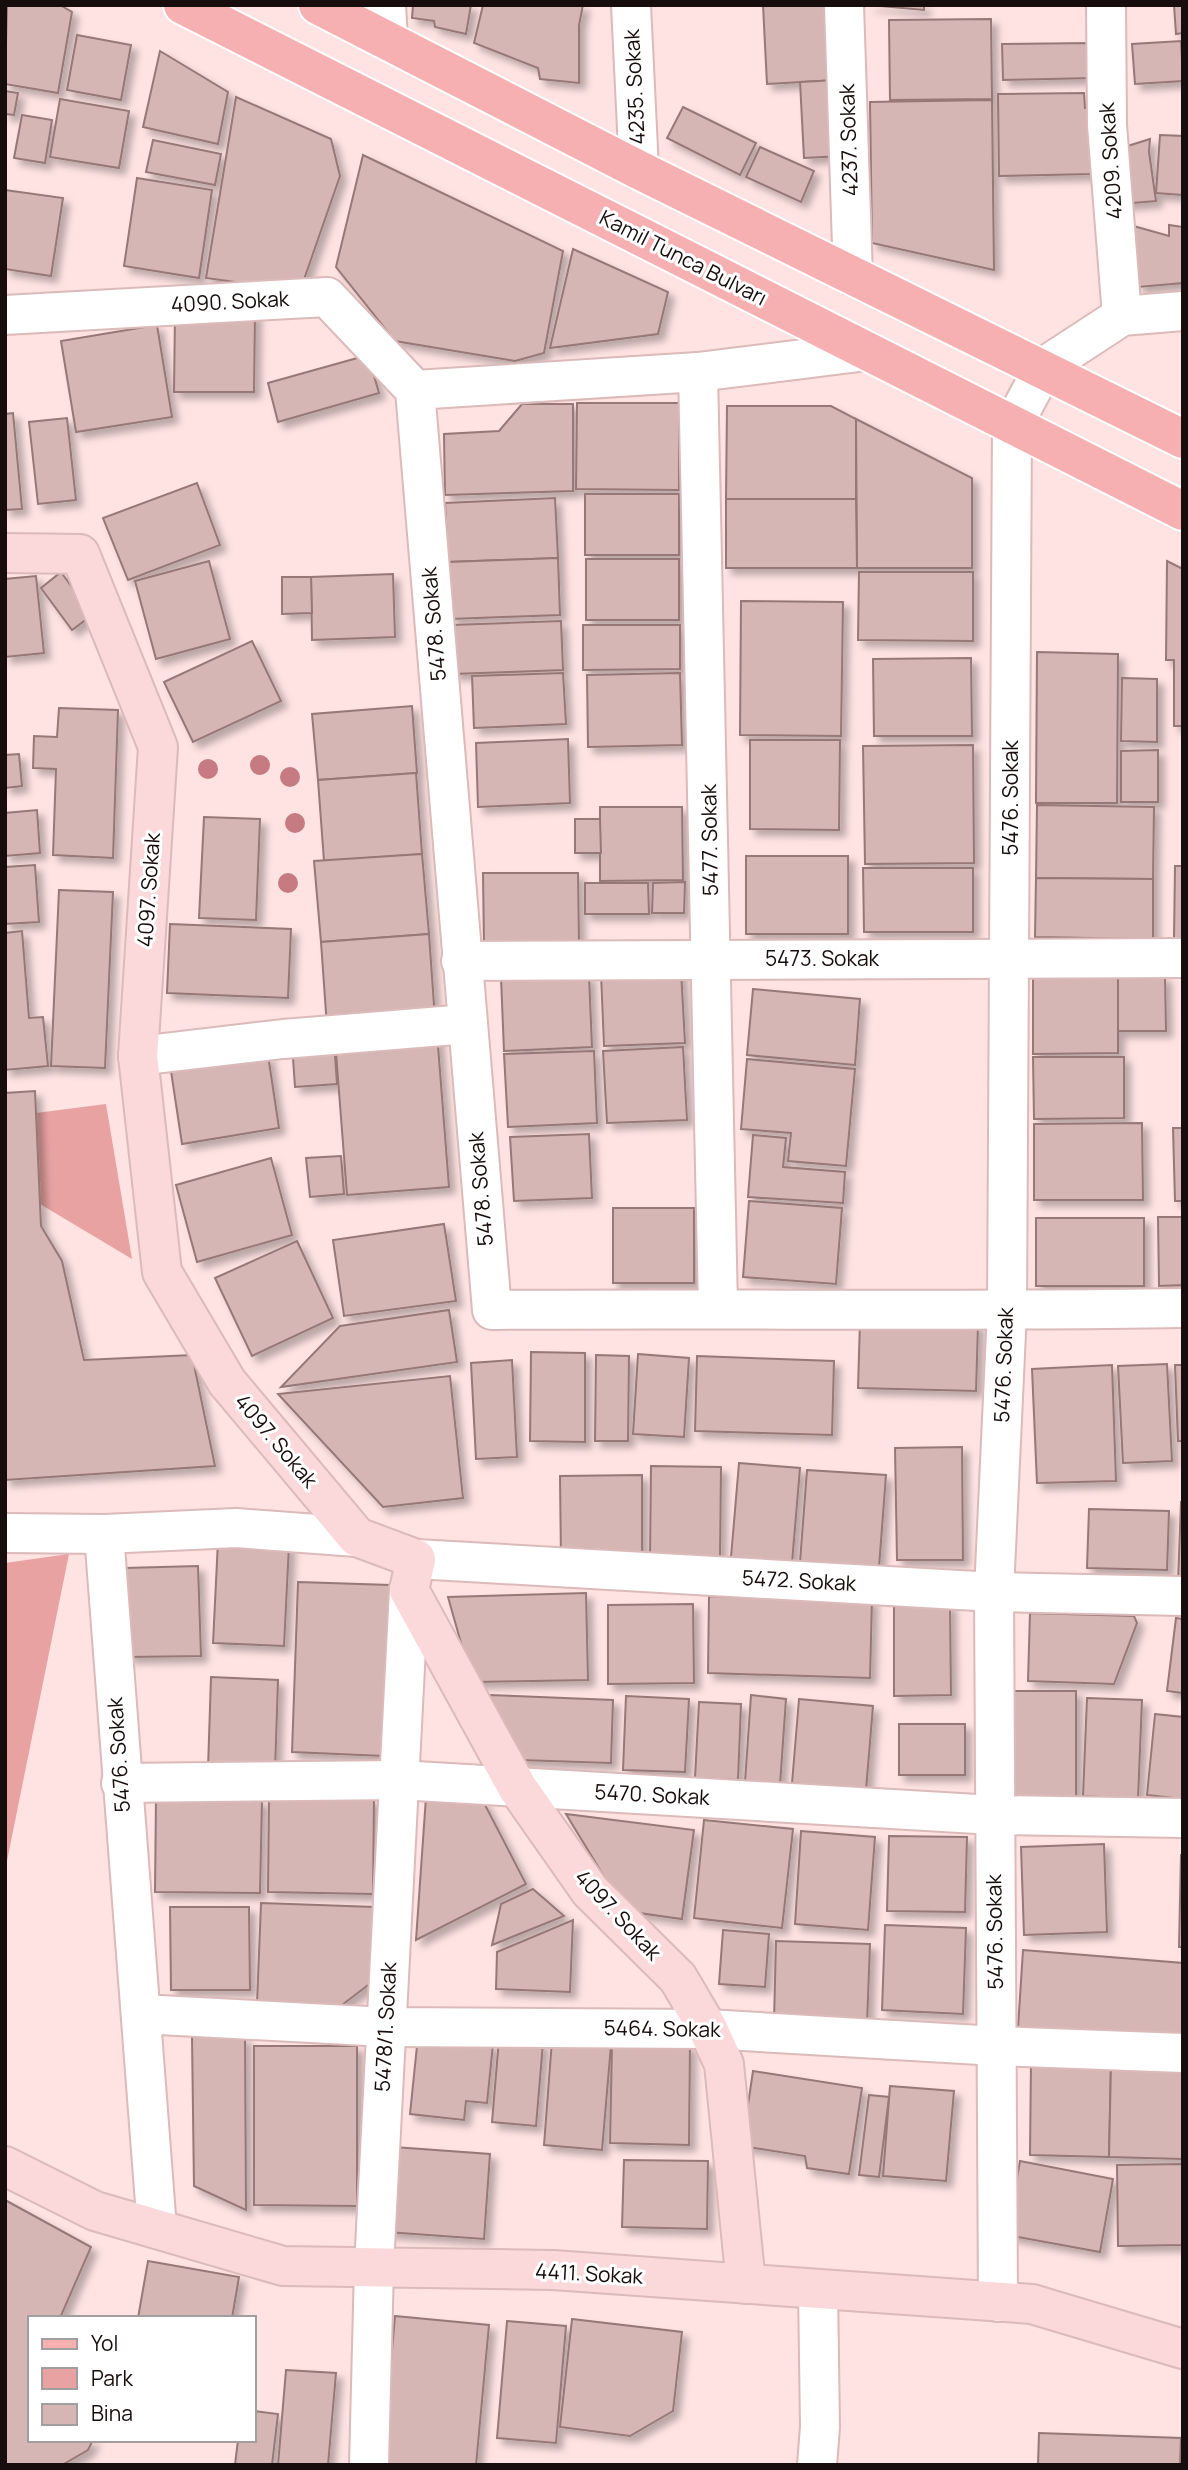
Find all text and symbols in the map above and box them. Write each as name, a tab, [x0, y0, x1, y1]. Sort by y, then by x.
street label: 4235. Sokak	[617, 28, 651, 145]
street label: 4237. Sokak	[832, 83, 864, 197]
street label: 4209. Sokak	[1092, 101, 1128, 220]
street label: Kamil Tunca Bulvarı	[595, 203, 772, 311]
street label: 4090. Sokak	[170, 284, 290, 318]
street label: 5478. Sokak	[414, 565, 452, 682]
street label: 5476. Sokak	[996, 740, 1024, 856]
street label: 5477. Sokak	[694, 783, 724, 896]
street label: 4097. Sokak	[130, 831, 166, 948]
street label: 5473. Sokak	[765, 944, 880, 972]
street label: 5478. Sokak	[461, 1130, 499, 1247]
street label: 5476. Sokak	[987, 1306, 1019, 1423]
street label: 4097. Sokak	[229, 1388, 325, 1494]
street label: 5472. Sokak	[741, 1563, 857, 1597]
street label: 5476. Sokak	[100, 1696, 136, 1814]
street label: 5470. Sokak	[594, 1777, 711, 1811]
street label: 4097. Sokak	[569, 1863, 668, 1966]
street label: 5476. Sokak	[979, 1873, 1009, 1990]
street label: 5478/1. Sokak	[368, 1961, 402, 2093]
street label: 5464. Sokak	[603, 2013, 721, 2043]
street label: 4411. Sokak	[534, 2256, 644, 2290]
legend	[28, 2316, 256, 2442]
text: Yol	[91, 2329, 118, 2357]
text: Park	[91, 2364, 133, 2392]
text: Bina	[91, 2399, 133, 2427]

